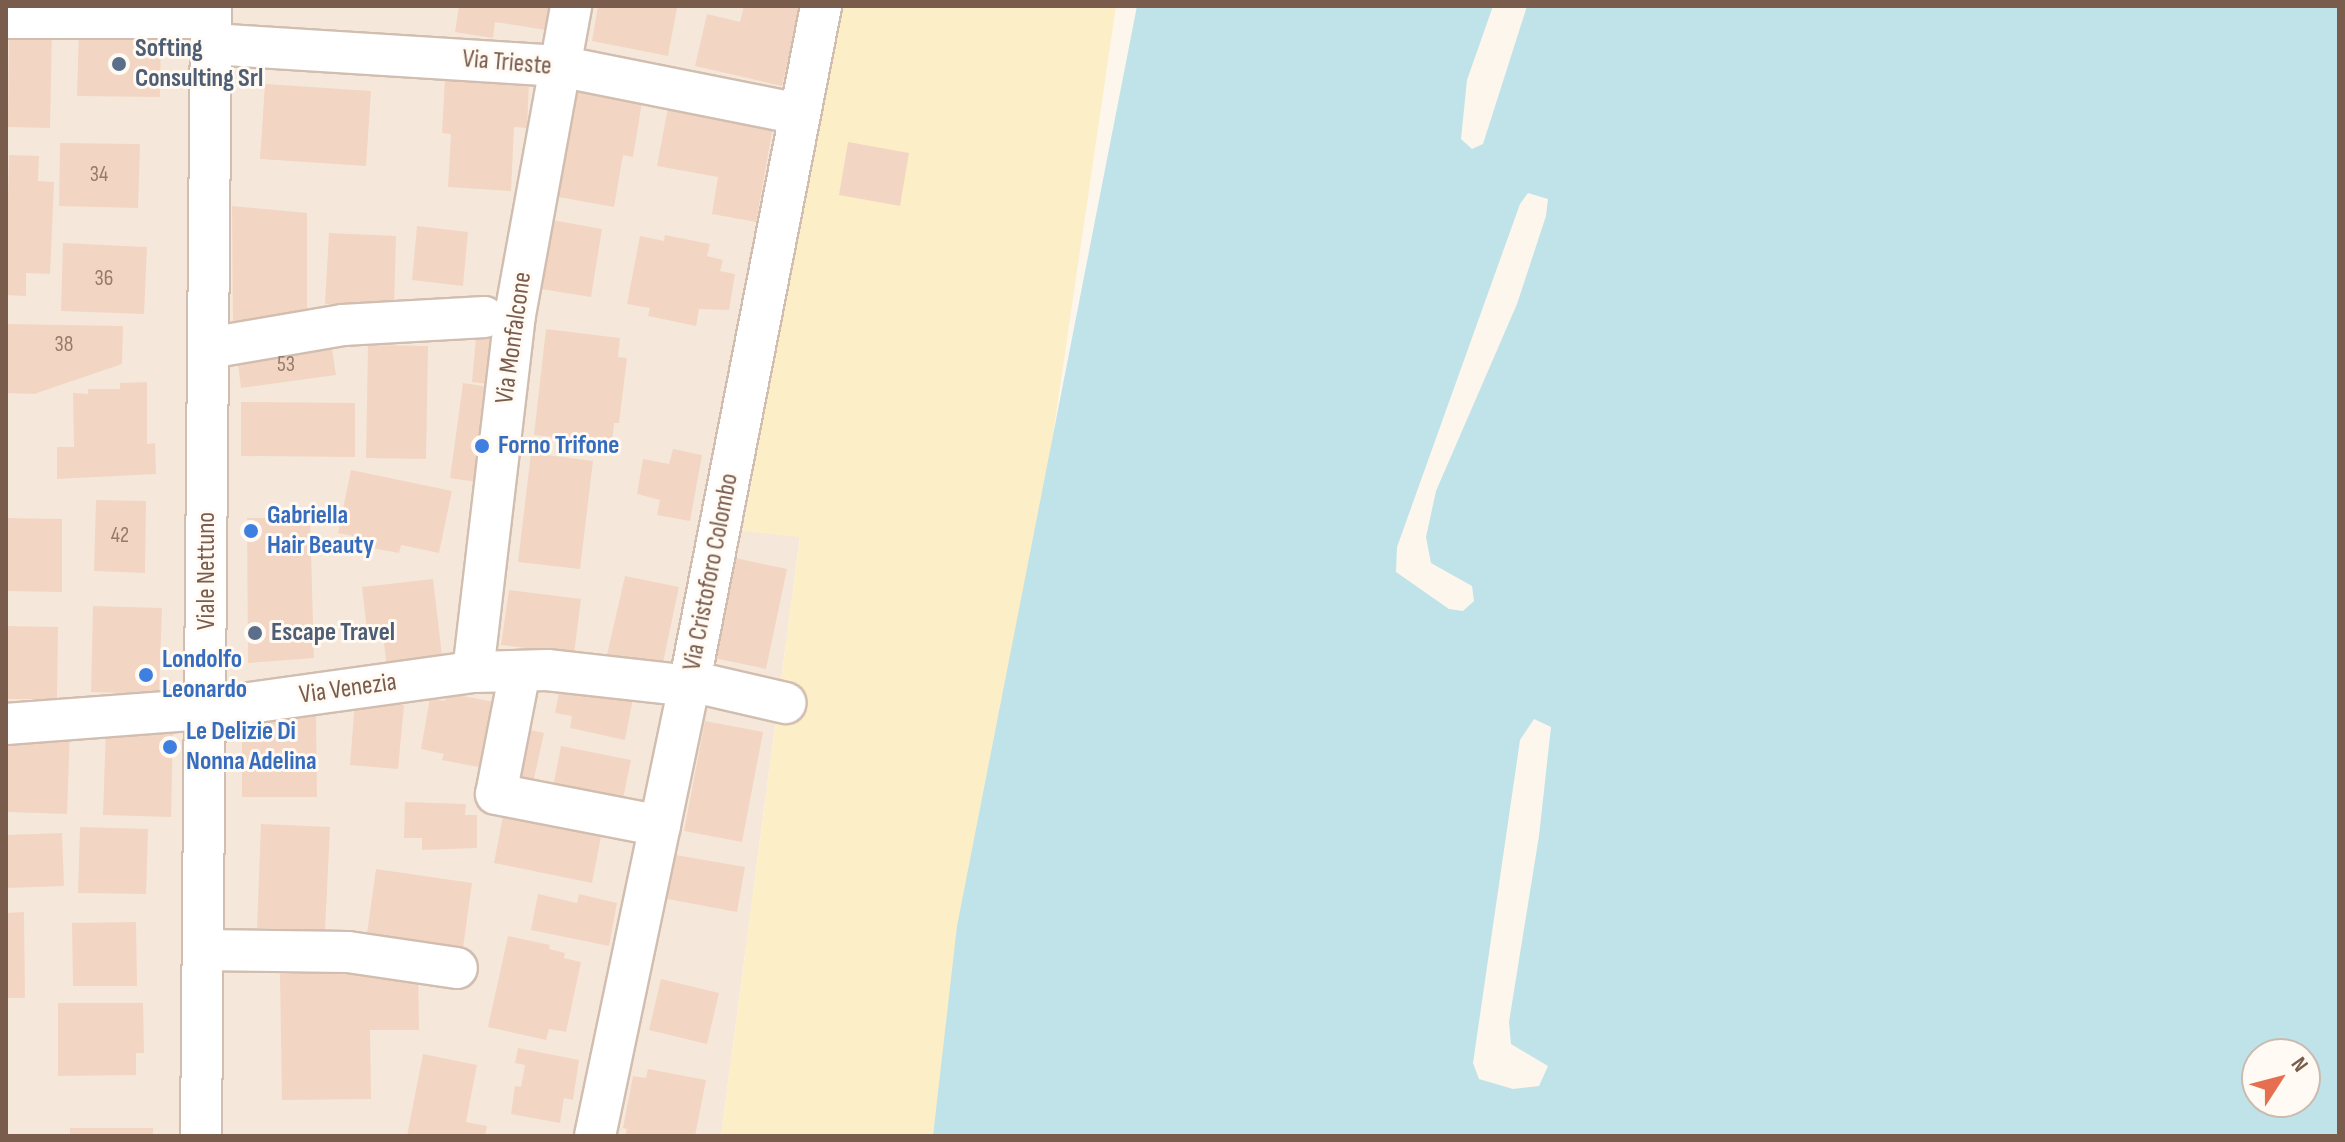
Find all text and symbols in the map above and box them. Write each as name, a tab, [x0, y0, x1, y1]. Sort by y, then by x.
place label: Softing Consulting Srl	[135, 33, 263, 94]
street label: Via Trieste	[461, 44, 553, 82]
marker: Softing Consulting Srl	[110, 55, 128, 73]
house number: 34	[90, 162, 108, 188]
house number: 36	[95, 266, 113, 292]
street label: Via Monfalcone	[489, 270, 539, 406]
house number: 38	[55, 332, 73, 358]
house number: 53	[277, 352, 295, 378]
place label: Forno Trifone	[498, 430, 619, 462]
marker: Forno Trifone	[473, 437, 491, 455]
street label: Via Cristoforo Colombo	[677, 471, 745, 673]
place label: Gabriella Hair Beauty	[267, 500, 374, 562]
street label: Viale Nettuno	[191, 512, 223, 630]
marker: Gabriella Hair Beauty	[242, 522, 260, 540]
house number: 42	[111, 523, 129, 549]
place label: Escape Travel	[271, 617, 395, 649]
marker: Escape Travel	[246, 624, 264, 642]
place label: Londolfo Leonardo	[162, 644, 247, 706]
marker: Londolfo Leonardo	[137, 666, 155, 684]
street label: Via Venezia	[297, 667, 399, 711]
place label: Le Delizie Di Nonna Adelina	[186, 716, 317, 778]
marker: Le Delizie Di Nonna Adelina	[161, 738, 179, 756]
north arrow	[2241, 1038, 2321, 1118]
text: N	[2285, 1052, 2314, 1077]

